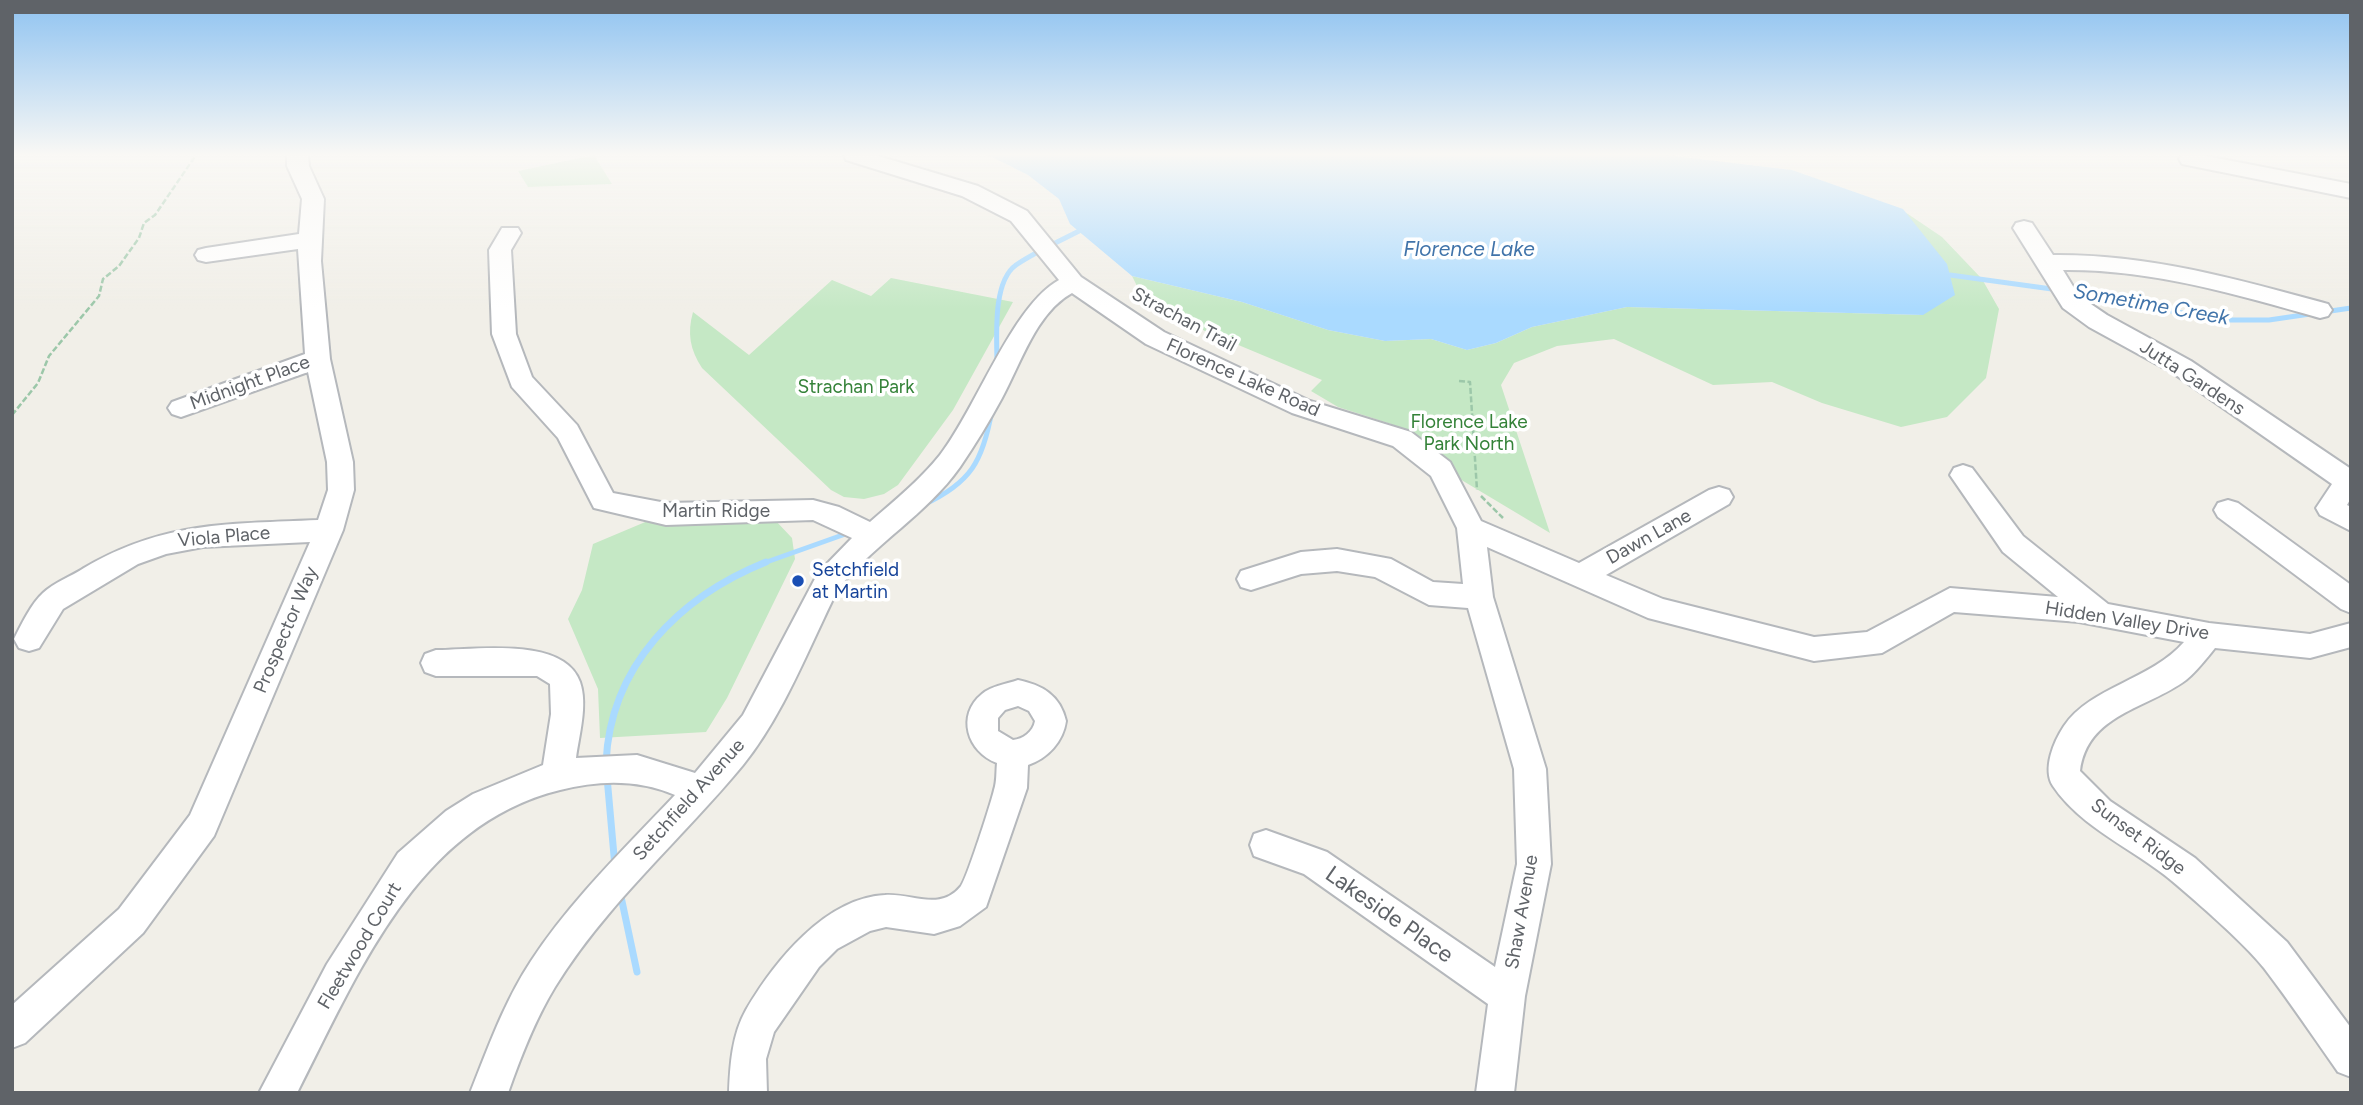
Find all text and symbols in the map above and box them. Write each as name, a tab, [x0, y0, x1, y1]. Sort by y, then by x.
water label: Florence Lake	[1403, 237, 1535, 263]
water label: Sometime Creek	[2071, 279, 2231, 331]
street label: Strachan Trail	[1128, 283, 1240, 357]
street label: Florence Lake Road	[1163, 334, 1323, 422]
street label: Jutta Gardens	[2135, 336, 2249, 420]
street label: Midnight Place	[187, 351, 313, 415]
park label: Strachan Park	[798, 376, 914, 398]
park label: Florence Lake Park North	[1410, 411, 1528, 455]
street label: Martin Ridge	[662, 500, 770, 522]
street label: Dawn Lane	[1603, 504, 1695, 570]
street label: Viola Place	[177, 522, 271, 552]
place label: Setchfield at Martin	[812, 559, 899, 603]
street label: Prospector Way	[249, 563, 323, 697]
marker: Setchfield at Martin	[790, 573, 806, 589]
street label: Hidden Valley Drive	[2043, 597, 2211, 645]
street label: Setchfield Avenue	[628, 734, 750, 866]
street label: Sunset Ridge	[2086, 794, 2190, 880]
street label: Shaw Avenue	[1501, 853, 1543, 971]
street label: Lakeside Place	[1320, 861, 1458, 969]
street label: Fleetwood Court	[313, 878, 407, 1014]

